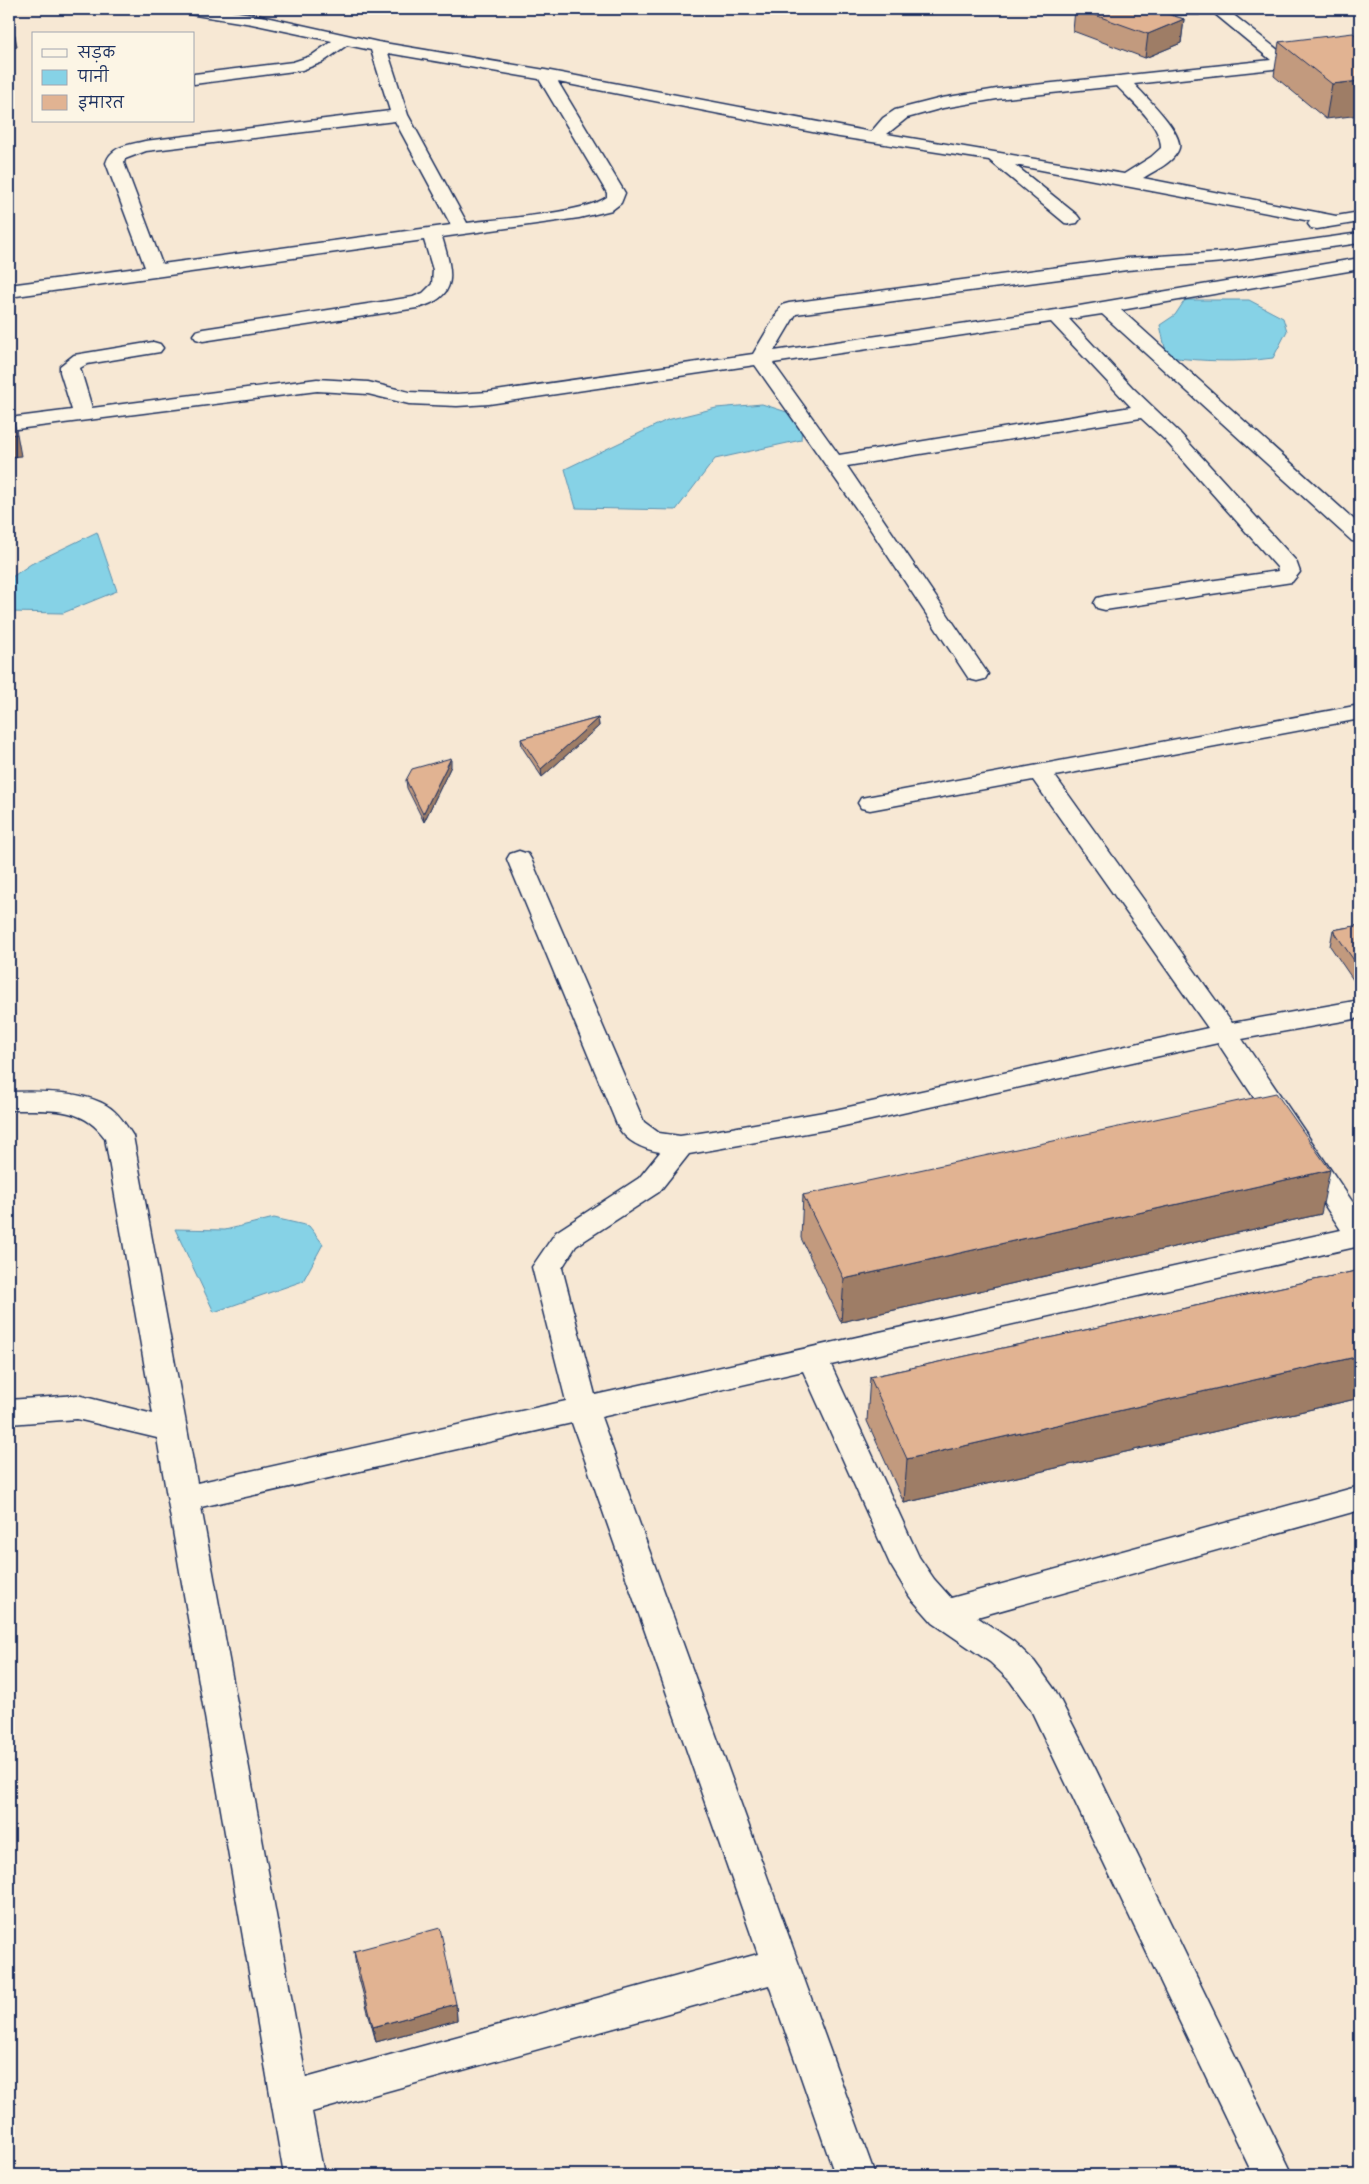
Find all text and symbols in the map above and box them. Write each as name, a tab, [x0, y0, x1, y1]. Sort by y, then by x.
legend	[32, 32, 195, 122]
text: सड़क	[77, 44, 116, 63]
text: पानी	[77, 65, 110, 86]
text: इमारत	[78, 94, 125, 112]

